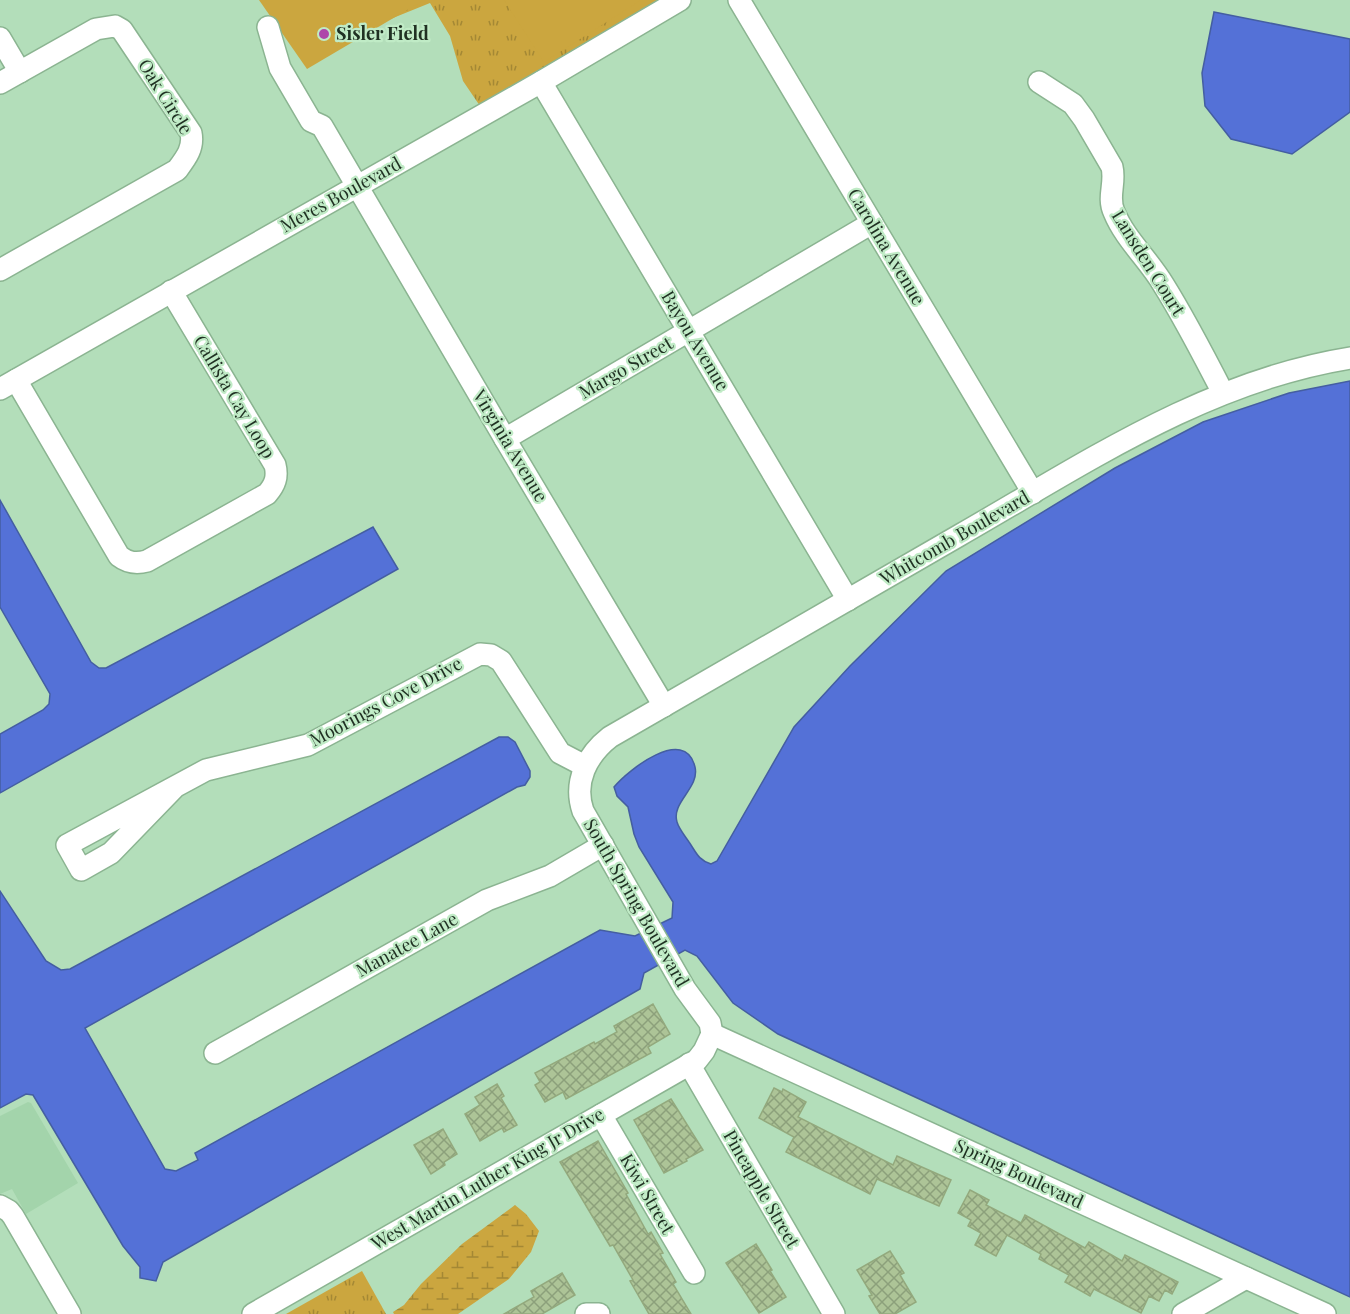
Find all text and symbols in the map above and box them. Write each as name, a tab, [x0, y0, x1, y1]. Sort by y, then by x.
place label: Sisler Field	[336, 21, 429, 45]
marker: Sisler Field	[317, 27, 331, 41]
street label: Oak Circle	[133, 54, 198, 139]
street label: Meres Boulevard	[276, 151, 406, 237]
street label: Carolina Avenue	[843, 184, 931, 309]
street label: Lansden Court	[1107, 205, 1191, 320]
street label: Bayou Avenue	[657, 286, 735, 395]
street label: Callista Cay Loop	[189, 330, 281, 463]
street label: Margo Street	[574, 330, 677, 404]
street label: Virginia Avenue	[467, 384, 554, 506]
street label: Whitcomb Boulevard	[874, 484, 1034, 590]
street label: Moorings Cove Drive	[305, 651, 466, 751]
street label: South Spring Boulevard	[579, 814, 695, 992]
street label: Manatee Lane	[351, 906, 462, 982]
street label: West Martin Luther King Jr Drive	[366, 1102, 608, 1255]
street label: Pineapple Street	[718, 1125, 806, 1252]
street label: Spring Boulevard	[951, 1133, 1088, 1214]
street label: Kiwi Street	[615, 1149, 681, 1239]

